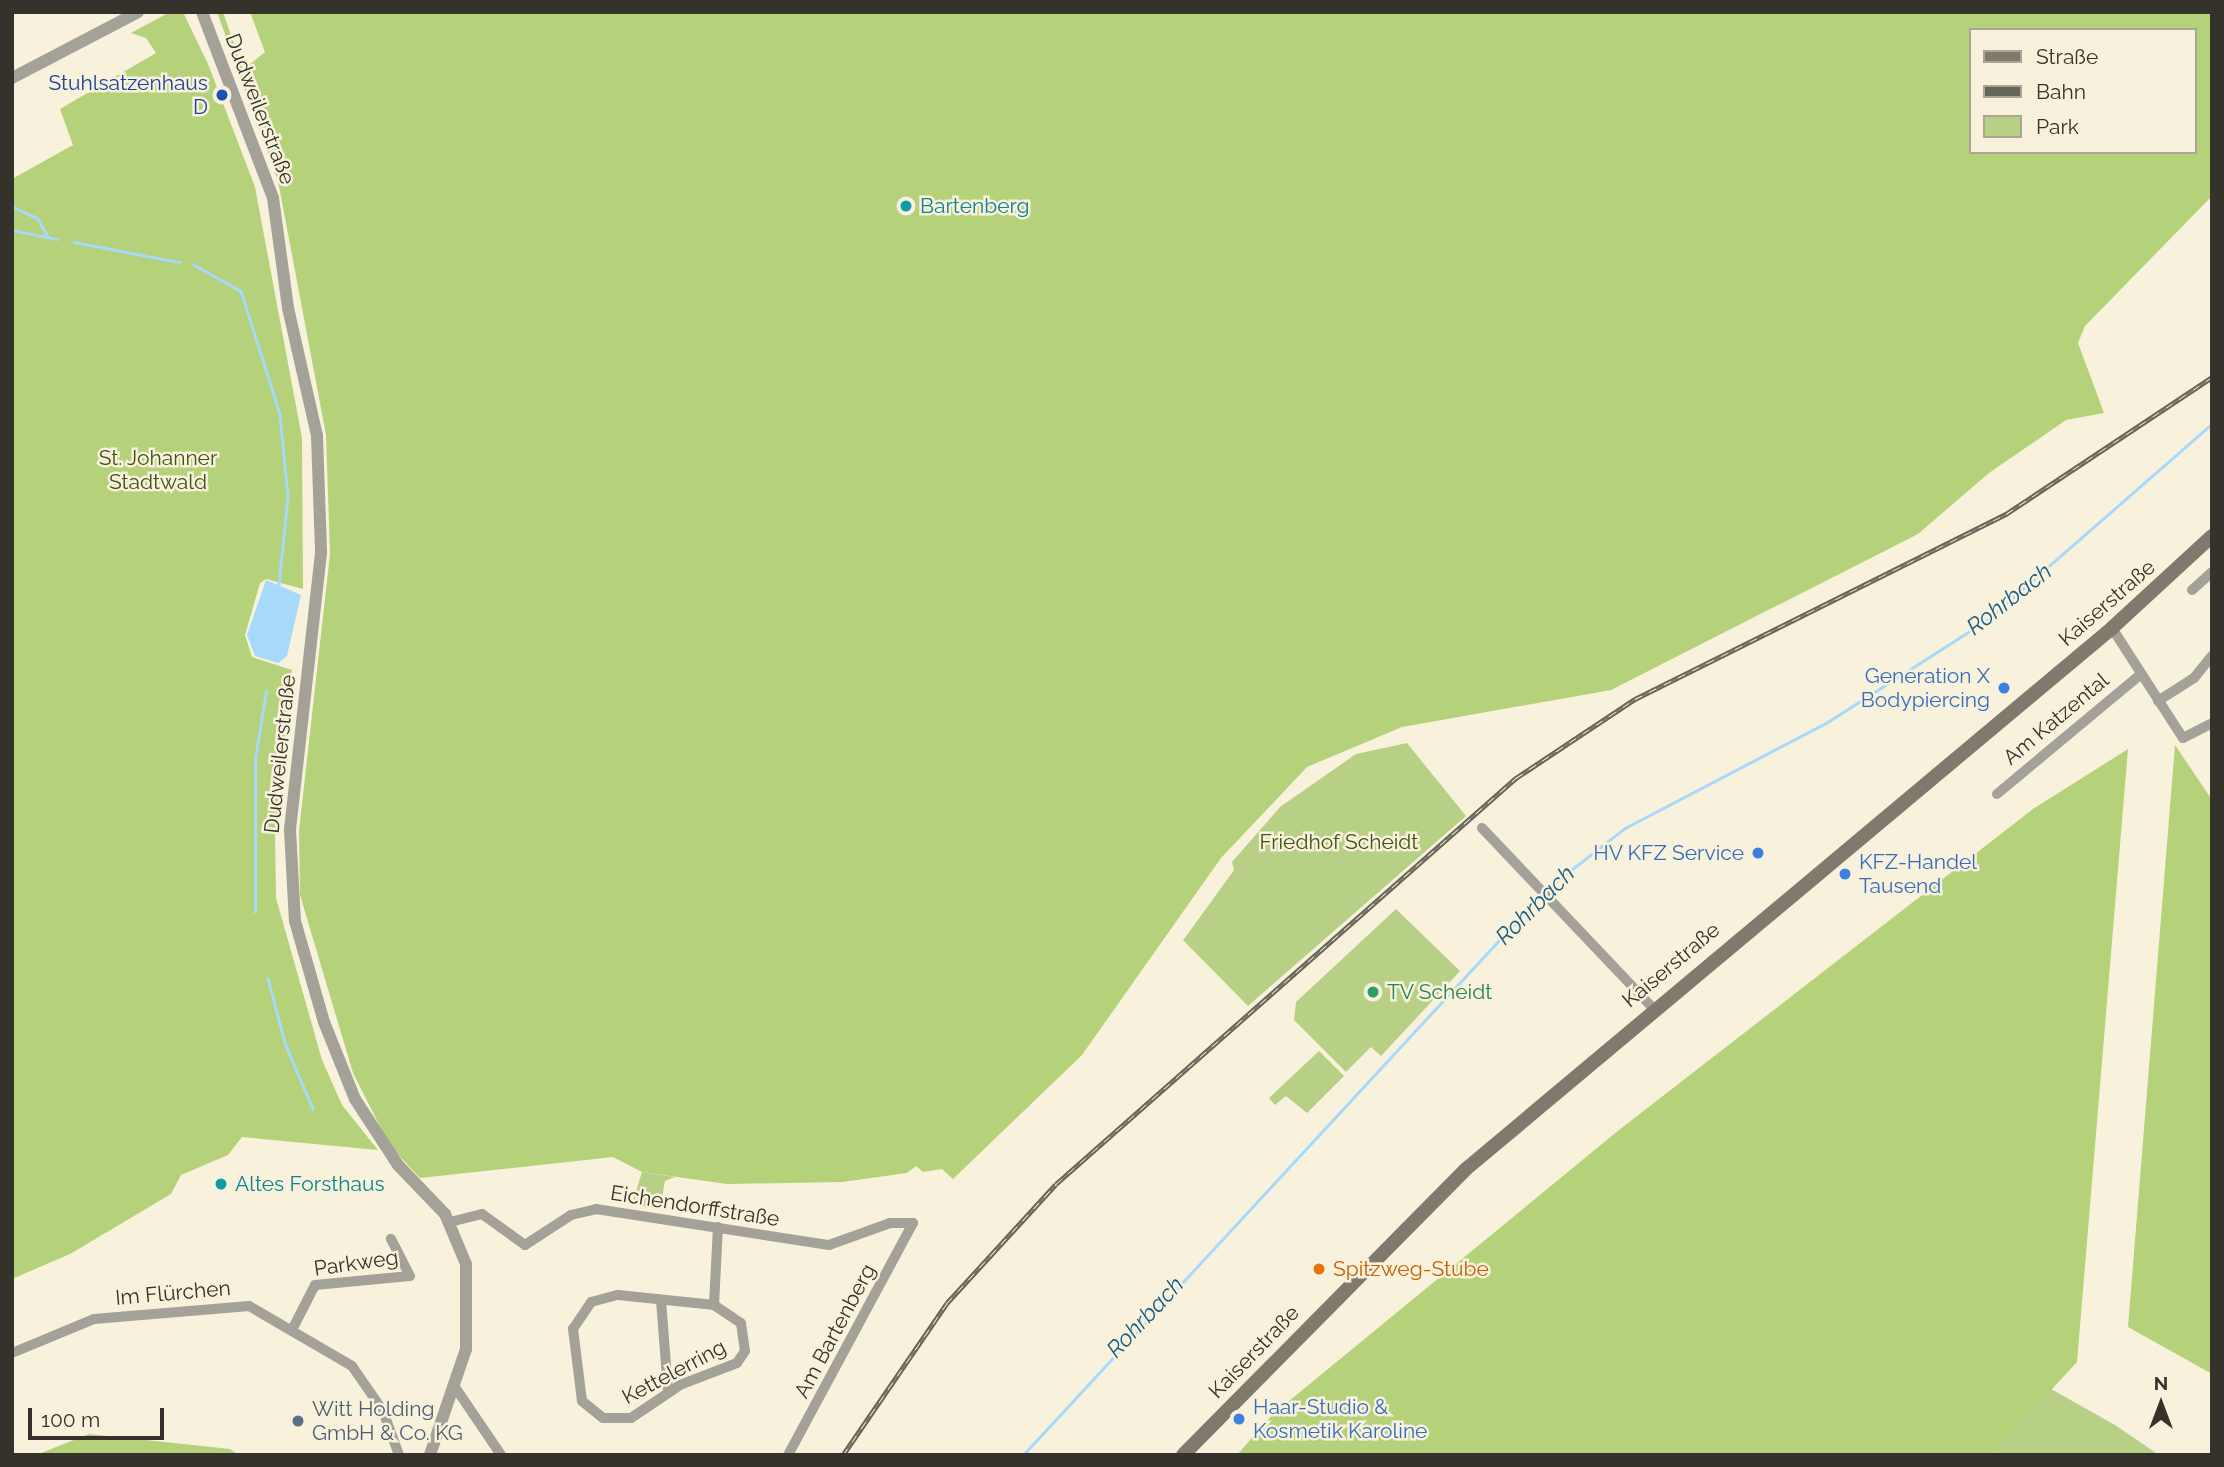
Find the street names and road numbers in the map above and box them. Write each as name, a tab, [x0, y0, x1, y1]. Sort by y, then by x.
street label: Dudweilerstraße	[220, 30, 300, 188]
street label: Kaiserstraße	[2054, 554, 2160, 652]
street label: Am Katzental	[1998, 668, 2114, 770]
street label: Dudweilerstraße	[259, 673, 301, 835]
street label: Kaiserstraße	[1617, 917, 1725, 1013]
street label: Eichendorffstraße	[609, 1180, 781, 1232]
street label: Parkweg	[312, 1245, 400, 1281]
street label: Am Bartenberg	[789, 1260, 881, 1402]
street label: Im Flürchen	[114, 1275, 232, 1311]
street label: Kaiserstraße	[1204, 1300, 1304, 1404]
street label: Kettelerring	[618, 1334, 730, 1410]

